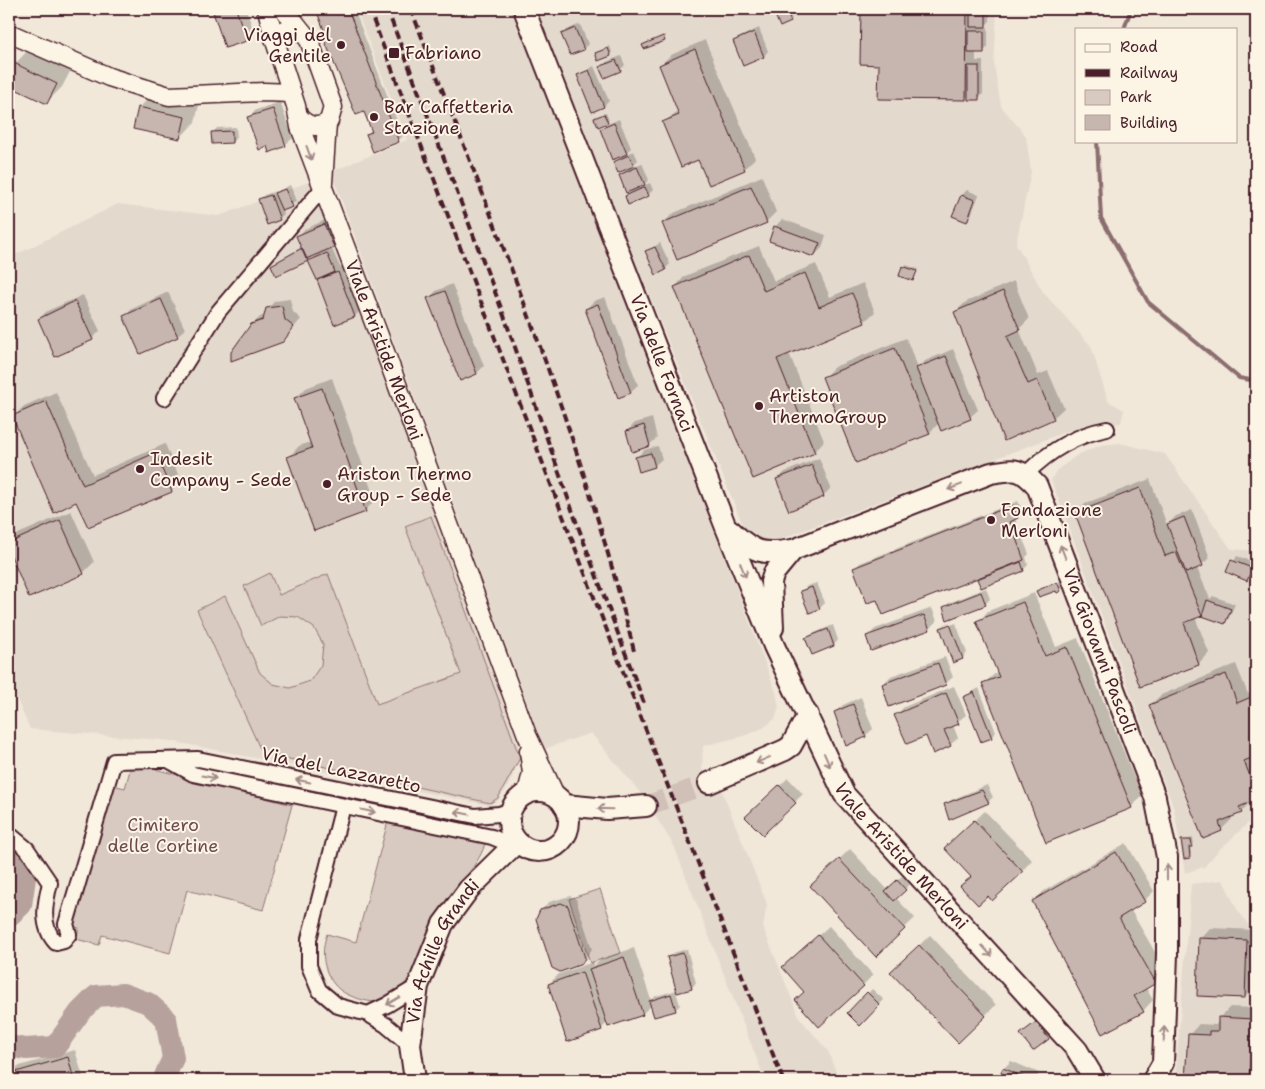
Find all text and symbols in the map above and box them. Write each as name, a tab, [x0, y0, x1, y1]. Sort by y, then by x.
place label: Viaggi del Gentile	[243, 23, 332, 68]
legend	[1075, 28, 1238, 142]
text: Road	[1120, 37, 1158, 57]
marker: Viaggi del Gentile	[335, 39, 347, 51]
place label: Fabriano	[405, 41, 481, 65]
marker: Fabriano	[387, 46, 401, 60]
text: Railway	[1120, 63, 1178, 83]
text: Park	[1120, 87, 1152, 107]
place label: Bar Caffetteria Stazione	[384, 95, 513, 140]
marker: Bar Caffetteria Stazione	[368, 111, 380, 123]
text: Building	[1120, 113, 1177, 133]
one-way arrow	[305, 145, 314, 160]
street label: Viale Aristide Merloni	[339, 256, 429, 444]
street label: Via delle Fornaci	[624, 291, 700, 436]
place label: Artiston ThermoGroup	[769, 384, 887, 429]
marker: Artiston ThermoGroup	[753, 400, 765, 412]
place label: Indesit Company - Sede	[150, 447, 292, 492]
place label: Ariston Thermo Group - Sede	[337, 462, 472, 507]
marker: Indesit Company - Sede	[134, 463, 146, 475]
marker: Ariston Thermo Group - Sede	[321, 478, 333, 490]
one-way arrow	[948, 483, 963, 492]
place label: Fondazione Merloni	[1001, 498, 1102, 543]
marker: Fondazione Merloni	[985, 514, 997, 526]
one-way arrow	[1058, 545, 1067, 560]
one-way arrow	[739, 562, 749, 577]
street label: Via Giovanni Pascoli	[1057, 565, 1142, 738]
street label: Via del Lazzaretto	[259, 741, 423, 799]
one-way arrow	[823, 752, 832, 767]
one-way arrow	[756, 755, 771, 765]
one-way arrow	[201, 773, 217, 782]
one-way arrow	[295, 776, 311, 785]
street label: Viale Aristide Merloni	[828, 778, 974, 935]
one-way arrow	[598, 804, 614, 813]
one-way arrow	[360, 807, 376, 816]
one-way arrow	[455, 808, 471, 818]
park label: Cimitero delle Cortine	[108, 813, 218, 858]
one-way arrow	[1162, 864, 1172, 880]
street label: Via Achille Grandi	[401, 873, 485, 1026]
one-way arrow	[981, 944, 993, 957]
one-way arrow	[387, 997, 401, 1007]
one-way arrow	[1159, 1026, 1169, 1042]

